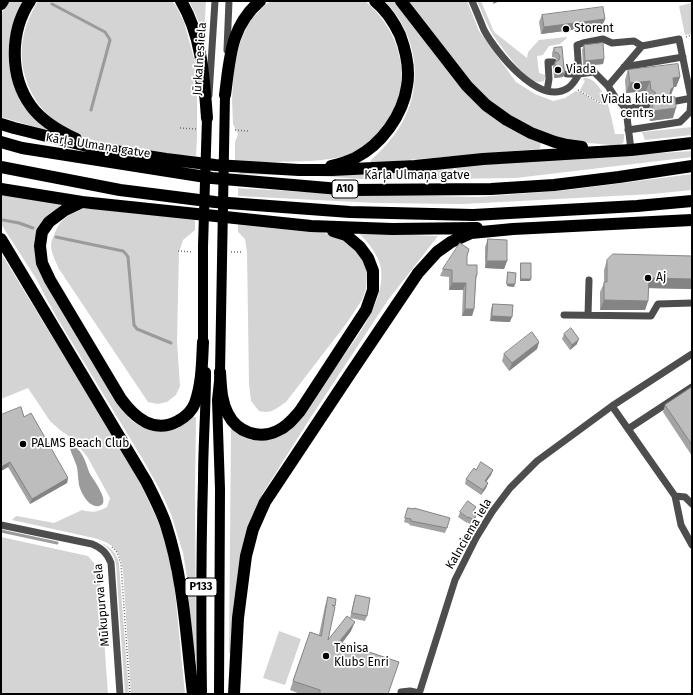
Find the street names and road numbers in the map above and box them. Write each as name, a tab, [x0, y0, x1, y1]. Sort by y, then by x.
street label: Jūrkalnes iela	[190, 22, 210, 96]
street label: Kārļa Ulmaņa gatve	[45, 131, 151, 161]
street label: Kārļa Ulmaņa gatve	[364, 169, 470, 183]
road number: A10	[332, 180, 358, 198]
street label: Kalnciema iela	[443, 496, 495, 572]
street label: Mūkupurva iela	[91, 563, 113, 647]
road number: P133	[185, 578, 217, 596]

